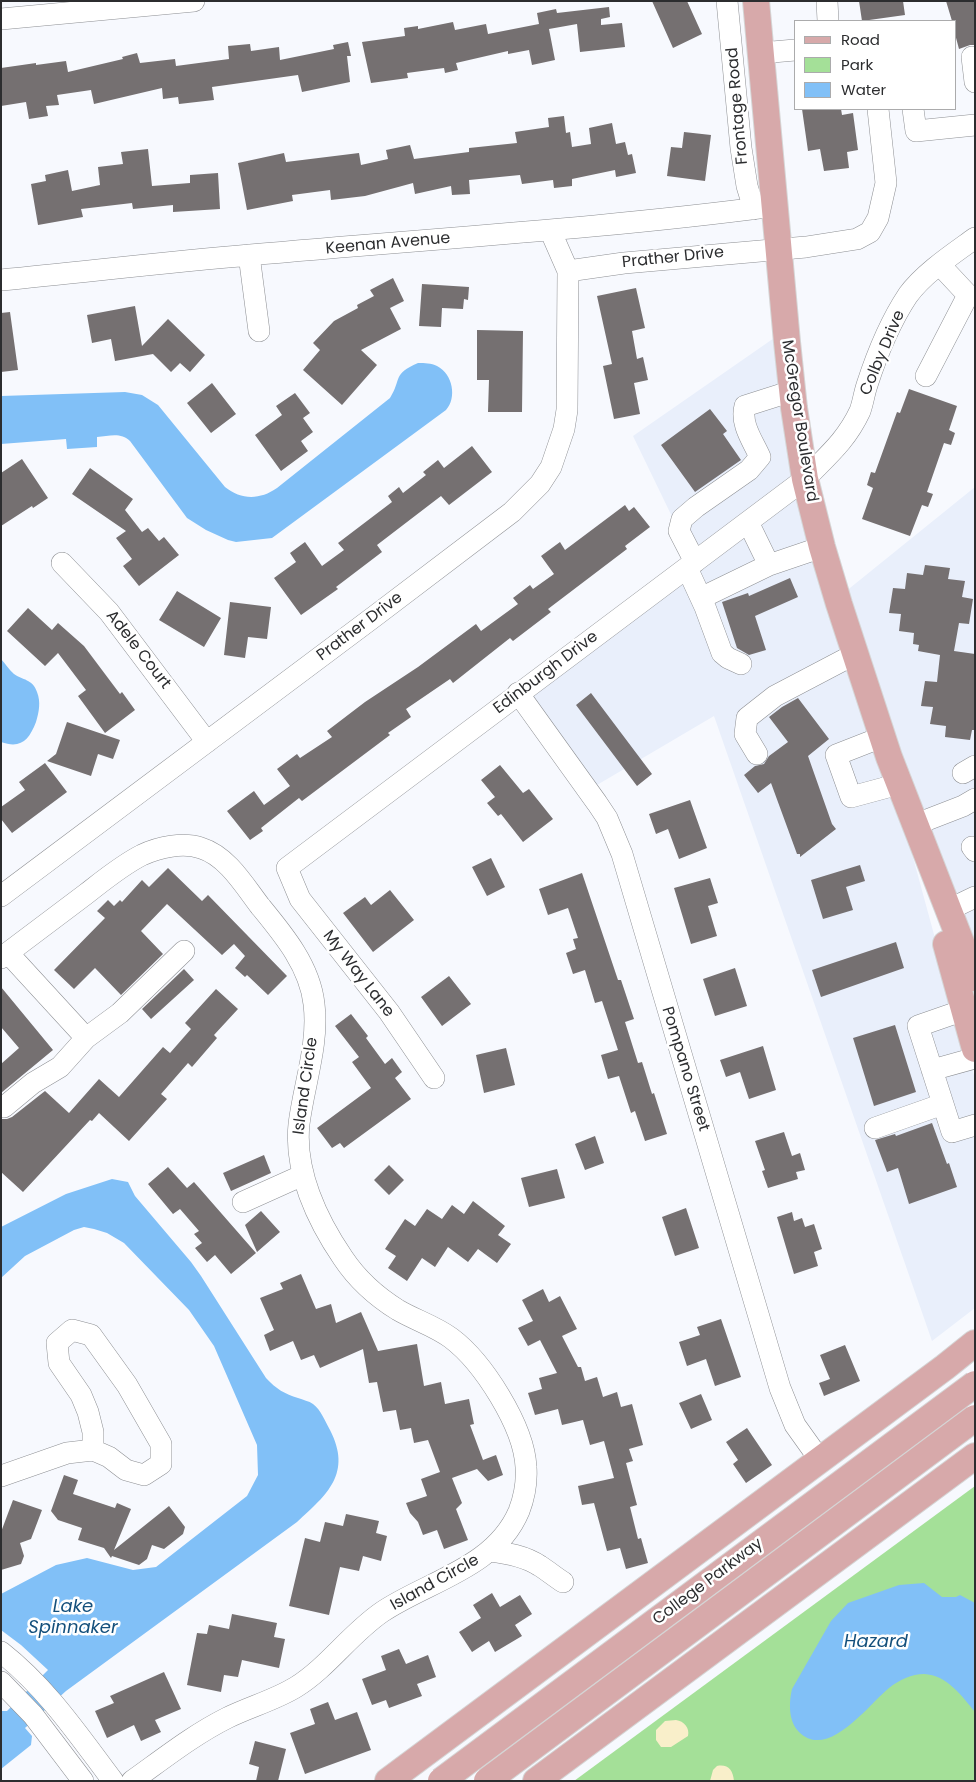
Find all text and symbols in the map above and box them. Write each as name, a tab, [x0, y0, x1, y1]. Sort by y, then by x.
legend	[794, 20, 956, 110]
text: Road	[841, 29, 880, 50]
street label: Frontage Road	[723, 47, 753, 165]
text: Park	[841, 54, 873, 75]
text: Water	[841, 79, 886, 100]
street label: Keenan Avenue	[325, 229, 451, 259]
street label: Prather Drive	[621, 243, 725, 273]
street label: Colby Drive	[856, 307, 910, 399]
street label: McGregor Boulevard	[777, 339, 821, 503]
street label: Prather Drive	[313, 589, 407, 665]
street label: Adele Court	[101, 607, 175, 693]
street label: Edinburgh Drive	[490, 628, 602, 718]
street label: My Way Lane	[318, 927, 398, 1021]
street label: Pompano Street	[657, 1004, 713, 1134]
street label: Island Circle	[290, 1036, 322, 1136]
street label: College Parkway	[649, 1534, 767, 1630]
street label: Island Circle	[387, 1551, 483, 1615]
water label: Lake Spinnaker	[28, 1596, 118, 1638]
water label: Hazard	[844, 1631, 908, 1653]

